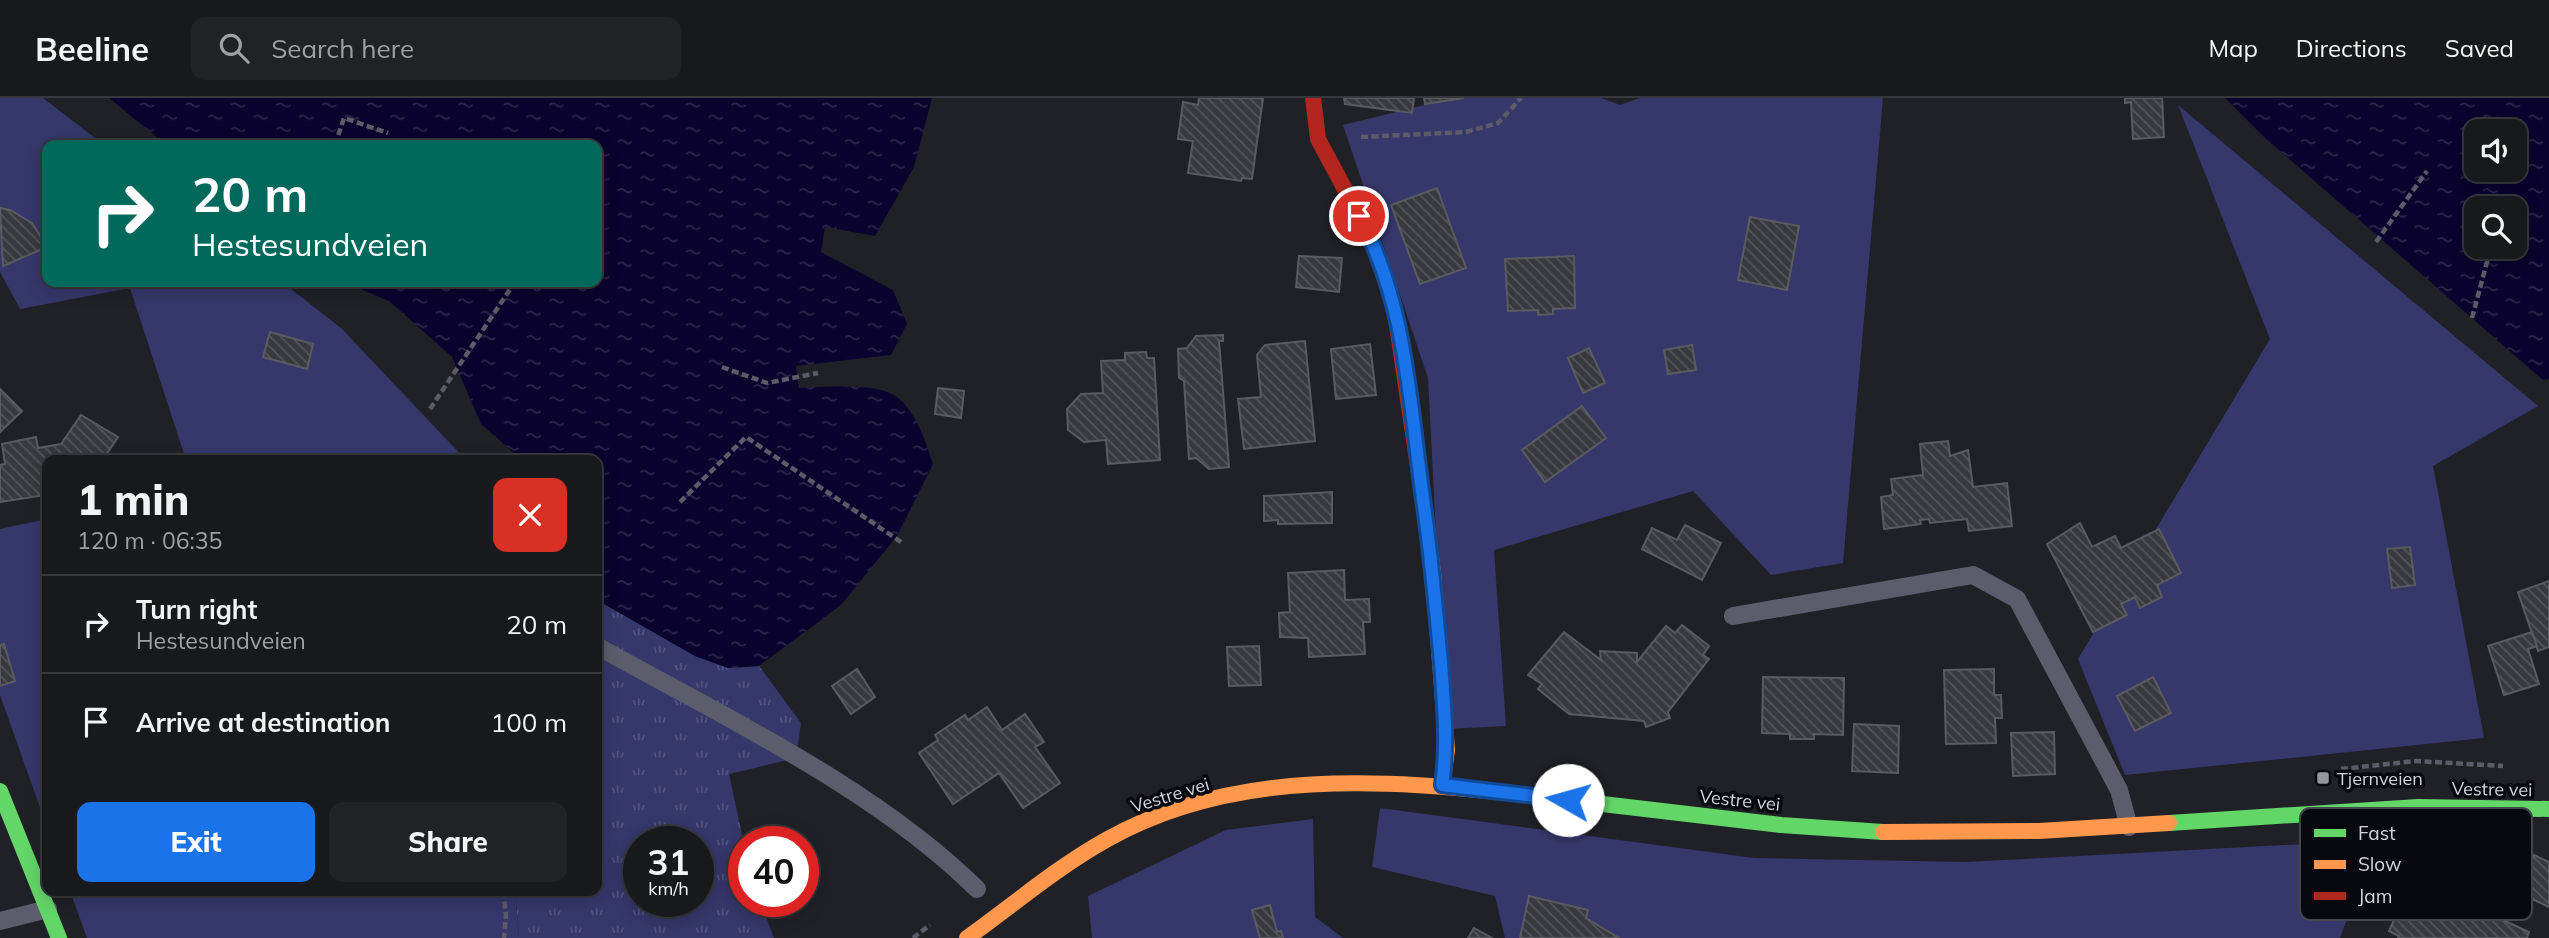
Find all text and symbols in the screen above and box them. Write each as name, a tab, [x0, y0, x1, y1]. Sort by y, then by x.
search box	[191, 17, 681, 80]
text: Beeline	[35, 28, 149, 69]
icon: search	[215, 29, 253, 67]
text: Search here	[271, 32, 414, 65]
text: Map	[2208, 33, 2258, 63]
text: Directions	[2296, 33, 2407, 63]
text: Saved	[2445, 33, 2514, 63]
map controls	[2464, 119, 2527, 259]
button: sound	[2464, 119, 2527, 182]
text: 20 m	[192, 163, 308, 224]
icon: right	[77, 168, 168, 259]
pin	[1329, 186, 1389, 246]
button: search	[2464, 196, 2527, 259]
icon: arrive	[1340, 197, 1378, 235]
text: Hestesundveien	[192, 224, 428, 264]
text: 1 min	[77, 473, 190, 526]
button: close	[493, 478, 567, 552]
text: 120 m · 06:35	[77, 526, 222, 555]
text: Turn right	[136, 593, 257, 626]
icon: right	[77, 605, 115, 643]
text: 20 m	[506, 608, 567, 641]
text: Hestesundveien	[136, 626, 306, 655]
icon: arrive	[77, 703, 115, 741]
text: Arrive at destination	[136, 706, 391, 739]
text: 100 m	[491, 706, 567, 739]
position arrow	[1531, 763, 1605, 837]
place label: Tjernveien	[2337, 767, 2423, 790]
marker: Tjernveien	[2315, 770, 2331, 786]
street label: Vestre vei	[1128, 772, 1212, 818]
street label: Vestre vei	[2451, 777, 2533, 801]
street label: Vestre vei	[1699, 784, 1781, 816]
button: Exit	[77, 802, 315, 882]
button: Share	[329, 802, 567, 882]
legend	[2300, 808, 2532, 920]
text: Fast	[2358, 821, 2396, 845]
speed limit sign: 40	[728, 826, 819, 917]
text: 31	[647, 840, 690, 884]
text: Slow	[2358, 852, 2402, 876]
text: km/h	[648, 877, 689, 900]
text: Jam	[2358, 884, 2392, 908]

